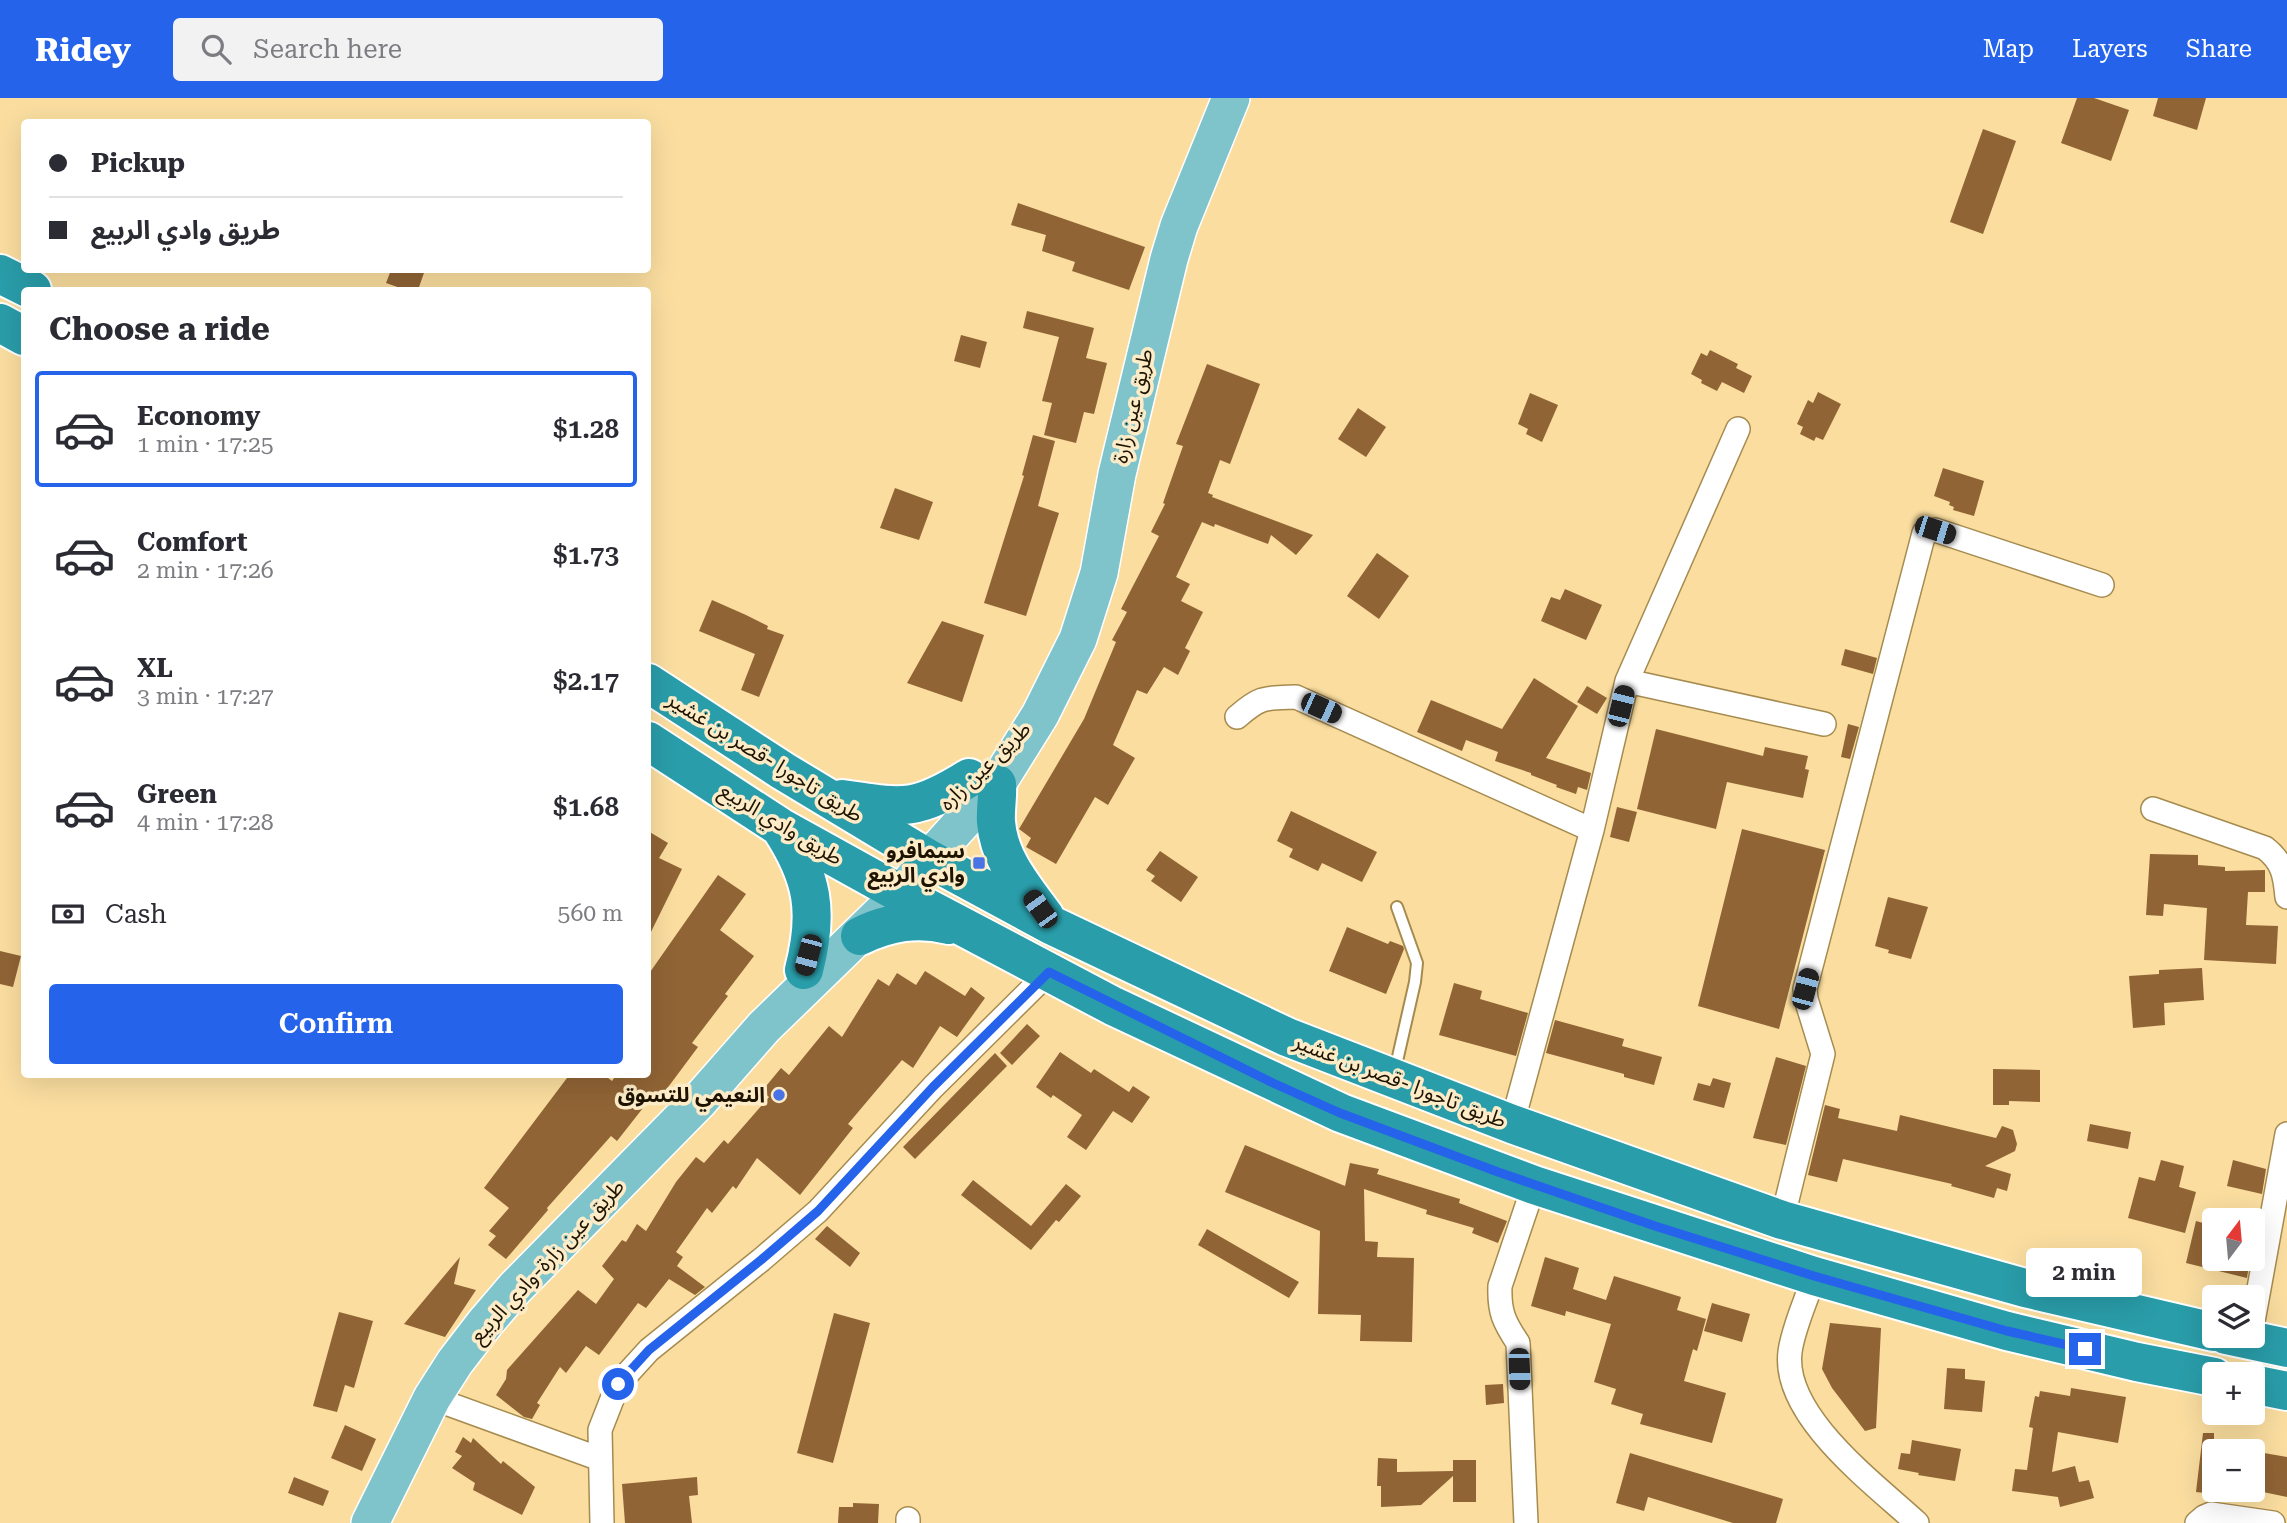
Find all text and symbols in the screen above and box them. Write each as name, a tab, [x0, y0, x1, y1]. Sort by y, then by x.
search box	[173, 18, 663, 81]
text: Ridey	[35, 30, 131, 69]
icon: search	[197, 30, 235, 68]
text: Search here	[253, 34, 402, 64]
text: Map	[1983, 35, 2034, 63]
text: Layers	[2072, 35, 2148, 63]
text: Share	[2186, 35, 2252, 63]
text: Pickup	[91, 148, 185, 178]
text: طريق وادي الربيع	[91, 215, 280, 245]
text: Choose a ride	[49, 310, 270, 348]
street label: طريق عين زارة	[1108, 346, 1159, 466]
icon: car	[53, 398, 116, 461]
text: Economy	[137, 401, 260, 431]
text: $1.28	[553, 414, 619, 444]
text: 1 min · 17:25	[137, 431, 274, 458]
car	[1912, 514, 1959, 546]
icon: car	[53, 524, 116, 587]
text: Comfort	[137, 527, 247, 557]
text: $1.73	[553, 540, 619, 570]
text: 2 min · 17:26	[137, 557, 274, 584]
icon: car	[53, 650, 116, 713]
text: XL	[137, 653, 173, 683]
text: $2.17	[553, 666, 619, 696]
text: 3 min · 17:27	[137, 683, 274, 710]
car	[1606, 683, 1637, 729]
street label: طريق تاجورا -قصر بن غشير	[662, 686, 867, 828]
car	[1298, 690, 1345, 726]
street label: طريق عين زاره	[935, 717, 1036, 816]
icon: car	[53, 776, 116, 839]
street label: طريق وادي الربيع	[713, 778, 847, 873]
text: Green	[137, 779, 217, 809]
text: $1.68	[553, 792, 619, 822]
text: 4 min · 17:28	[137, 809, 274, 836]
place label: سيمافرو وادي الربيع	[867, 839, 965, 892]
marker: سيمافرو وادي الربيع	[971, 855, 987, 871]
car	[1020, 886, 1061, 932]
icon: cash	[49, 895, 87, 933]
text: Cash	[105, 899, 167, 929]
text: 560 m	[558, 900, 623, 927]
car	[793, 932, 824, 978]
car	[1790, 966, 1821, 1012]
button: Confirm	[49, 984, 623, 1064]
street label: طريق تاجورا -قصر بن غشير	[1289, 1029, 1510, 1134]
place label: النعيمي للتسوق	[618, 1083, 765, 1112]
marker: النعيمي للتسوق	[771, 1087, 787, 1103]
street label: طريق عين زارة-وادي الربيع	[465, 1174, 632, 1350]
north arrow	[2202, 1208, 2264, 1270]
map controls	[2202, 1208, 2265, 1502]
callout: 2 min	[2027, 1248, 2143, 1296]
text: 2 min	[2052, 1259, 2116, 1286]
button: layers	[2202, 1285, 2265, 1348]
route end	[2069, 1333, 2101, 1365]
car	[1508, 1348, 1531, 1390]
button: +	[2202, 1362, 2265, 1425]
route start	[602, 1368, 634, 1400]
button: −	[2202, 1439, 2265, 1502]

